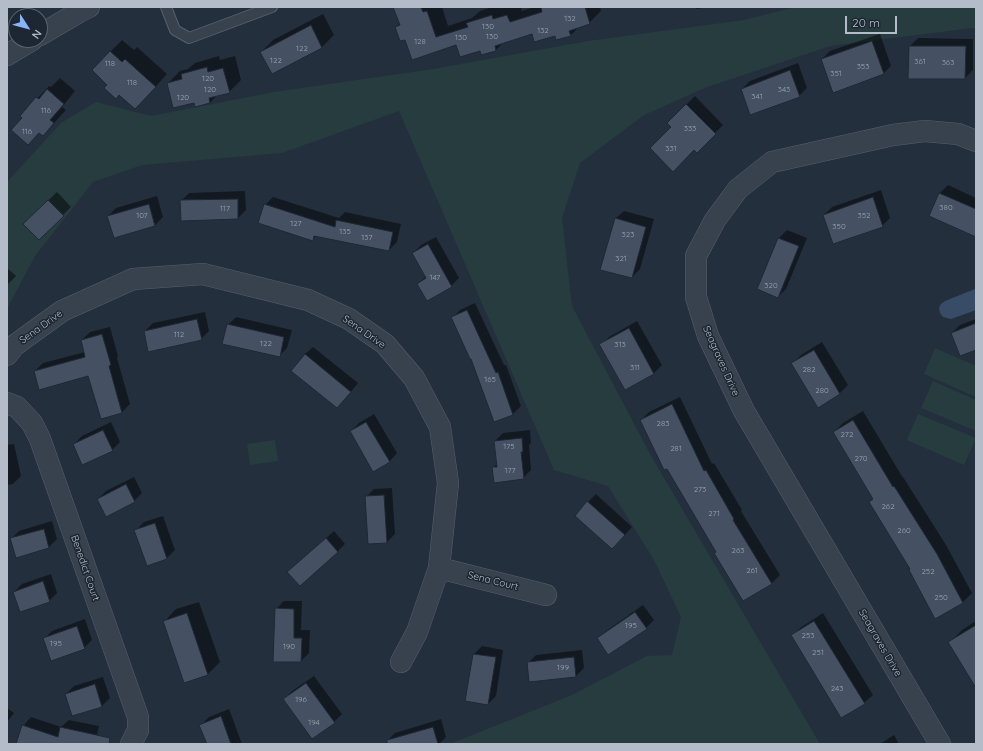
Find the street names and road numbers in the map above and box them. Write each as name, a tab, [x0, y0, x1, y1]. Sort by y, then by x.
street label: Sena Drive	[17, 307, 65, 347]
street label: Sena Drive	[340, 313, 388, 351]
street label: Seagraves Drive	[700, 324, 742, 398]
street label: Benedict Court	[68, 534, 102, 602]
street label: Sena Court	[467, 569, 519, 593]
street label: Seagraves Drive	[856, 607, 904, 679]

